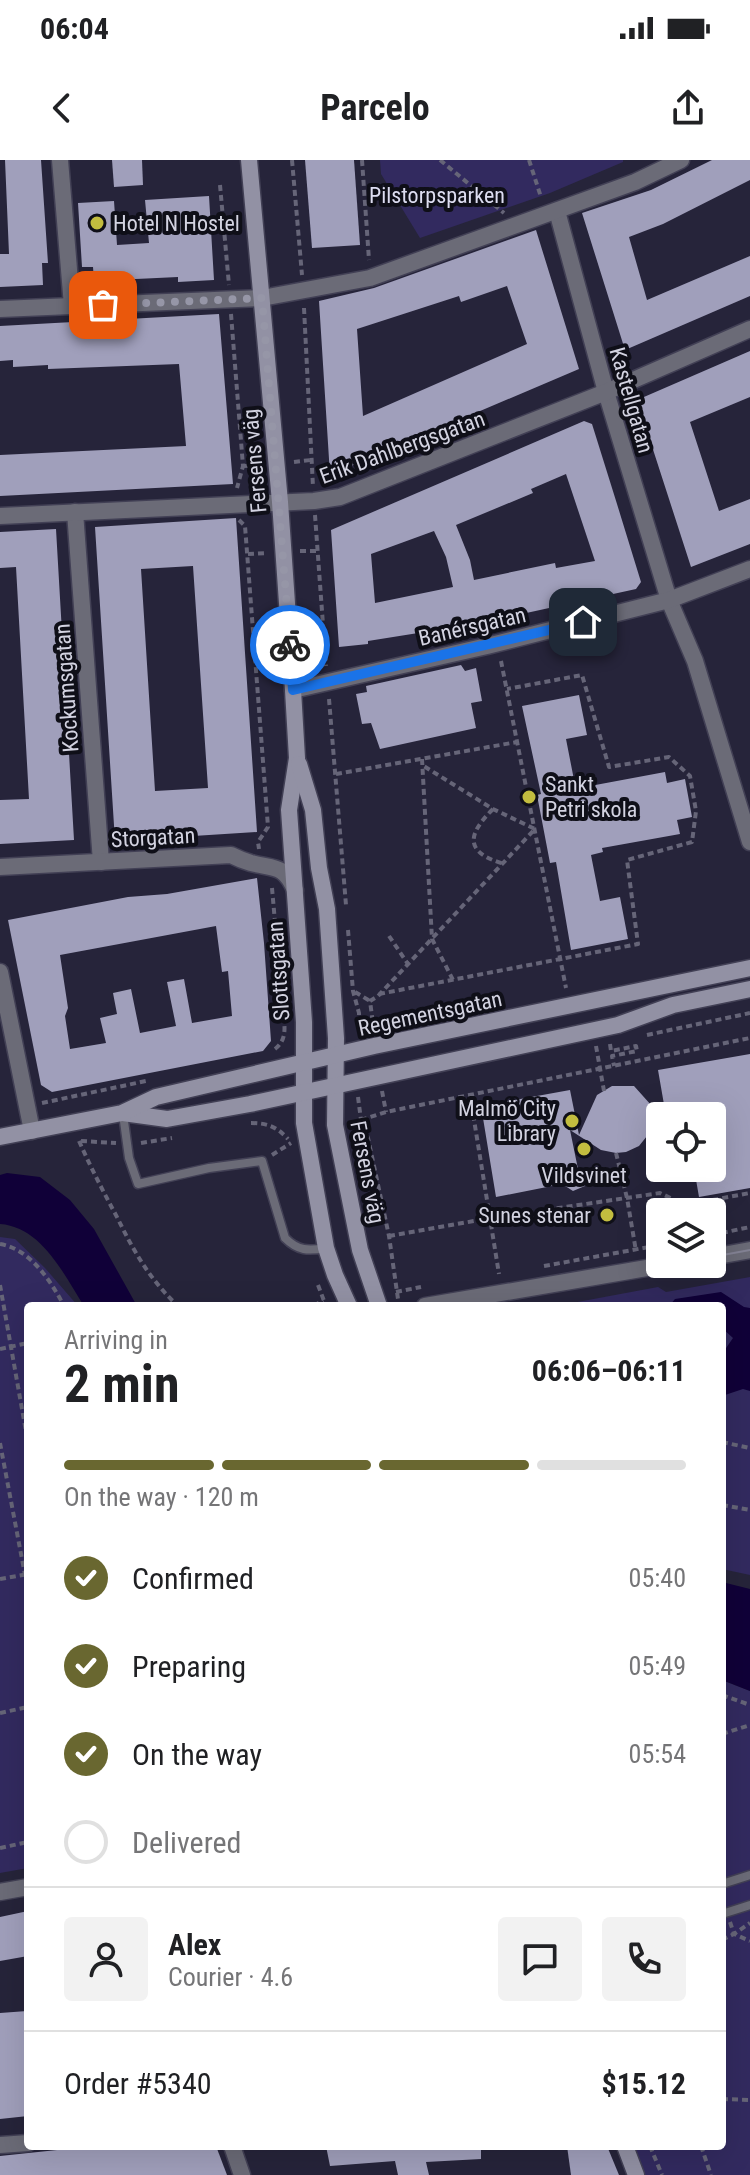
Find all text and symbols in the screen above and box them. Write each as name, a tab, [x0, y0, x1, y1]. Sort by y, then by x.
text: 06:04	[40, 11, 109, 46]
icon: back	[40, 86, 84, 130]
icon: share	[666, 86, 710, 130]
text: Parcelo	[320, 87, 430, 129]
park label: Pilstorpsparken	[369, 183, 505, 208]
place label: Hotel N Hostel	[113, 211, 240, 236]
marker: Hotel N Hostel	[88, 214, 106, 232]
pin	[69, 271, 137, 339]
icon: bag	[81, 283, 125, 327]
street label: Kastellgatan	[605, 344, 659, 456]
street label: Erik Dahlbergsgatan	[316, 406, 488, 489]
street label: Fersens väg	[238, 408, 271, 514]
pin	[549, 588, 617, 656]
icon: home	[561, 600, 605, 644]
street label: Banérsgatan	[416, 602, 528, 651]
courier	[250, 605, 330, 685]
street label: Kockumsgatan	[50, 623, 83, 753]
icon: bike	[268, 623, 312, 667]
place label: Sankt Petri skola	[545, 772, 637, 822]
marker: Sankt Petri skola	[520, 788, 538, 806]
street label: Storgatan	[110, 823, 196, 852]
street label: Slottsgatan	[263, 920, 294, 1022]
street label: Regementsgatan	[356, 986, 504, 1041]
place label: Malmö City Library	[458, 1096, 556, 1146]
map controls	[646, 1102, 726, 1278]
button: locate	[646, 1102, 726, 1182]
marker: Malmö City Library	[563, 1112, 581, 1130]
street label: Fersens väg	[345, 1119, 390, 1226]
marker: Vildsvinet	[575, 1140, 593, 1158]
place label: Vildsvinet	[541, 1163, 627, 1188]
button: layers	[646, 1198, 726, 1278]
place label: Sunes stenar	[478, 1203, 591, 1228]
marker: Sunes stenar	[598, 1206, 616, 1224]
text: Arriving in	[64, 1325, 168, 1355]
text: 06:06–06:11	[532, 1353, 686, 1388]
text: 2 min	[64, 1354, 180, 1415]
text: On the way · 120 m	[64, 1482, 259, 1512]
icon: check	[64, 1556, 108, 1600]
text: Confirmed	[132, 1561, 254, 1596]
text: 05:40	[629, 1563, 686, 1593]
icon: check	[64, 1644, 108, 1688]
text: Preparing	[132, 1649, 246, 1684]
text: 05:49	[629, 1651, 686, 1681]
icon: check	[64, 1732, 108, 1776]
text: On the way	[132, 1737, 262, 1772]
text: 05:54	[629, 1739, 686, 1769]
text: Delivered	[132, 1825, 241, 1860]
button: person	[64, 1917, 148, 2001]
button: chat	[498, 1917, 582, 2001]
button: phone	[602, 1917, 686, 2001]
text: Alex	[168, 1927, 221, 1962]
text: Courier · 4.6	[168, 1962, 293, 1992]
text: Order #5340	[64, 2066, 212, 2101]
text: $15.12	[601, 2066, 686, 2101]

